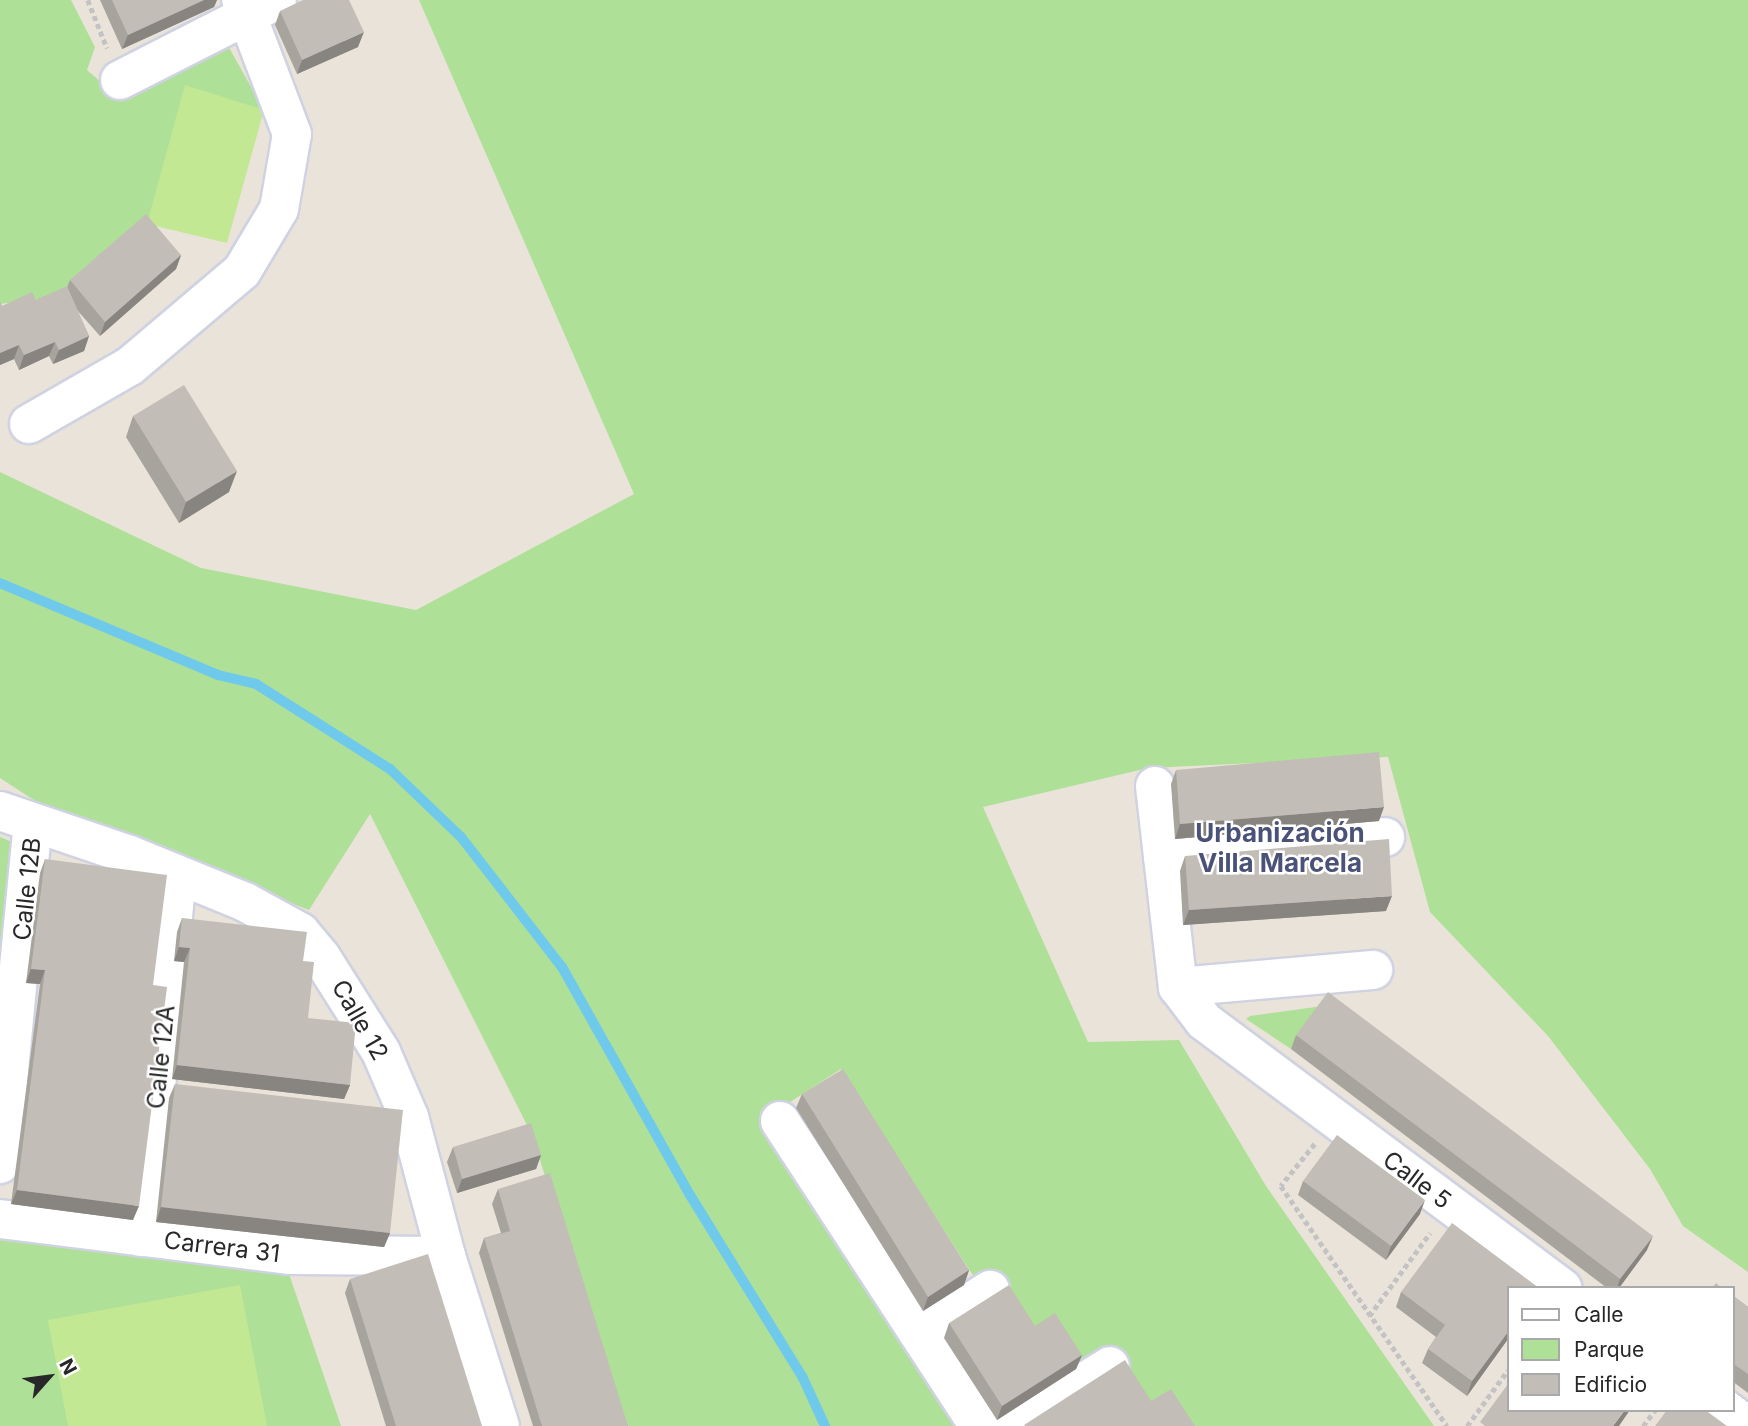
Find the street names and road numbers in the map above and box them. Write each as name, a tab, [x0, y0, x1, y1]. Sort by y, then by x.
street label: Calle 12B	[7, 836, 47, 942]
street label: Calle 12	[326, 975, 394, 1065]
street label: Calle 12A	[141, 1004, 181, 1110]
street label: Calle 5	[1377, 1145, 1457, 1215]
street label: Carrera 31	[162, 1226, 282, 1268]

